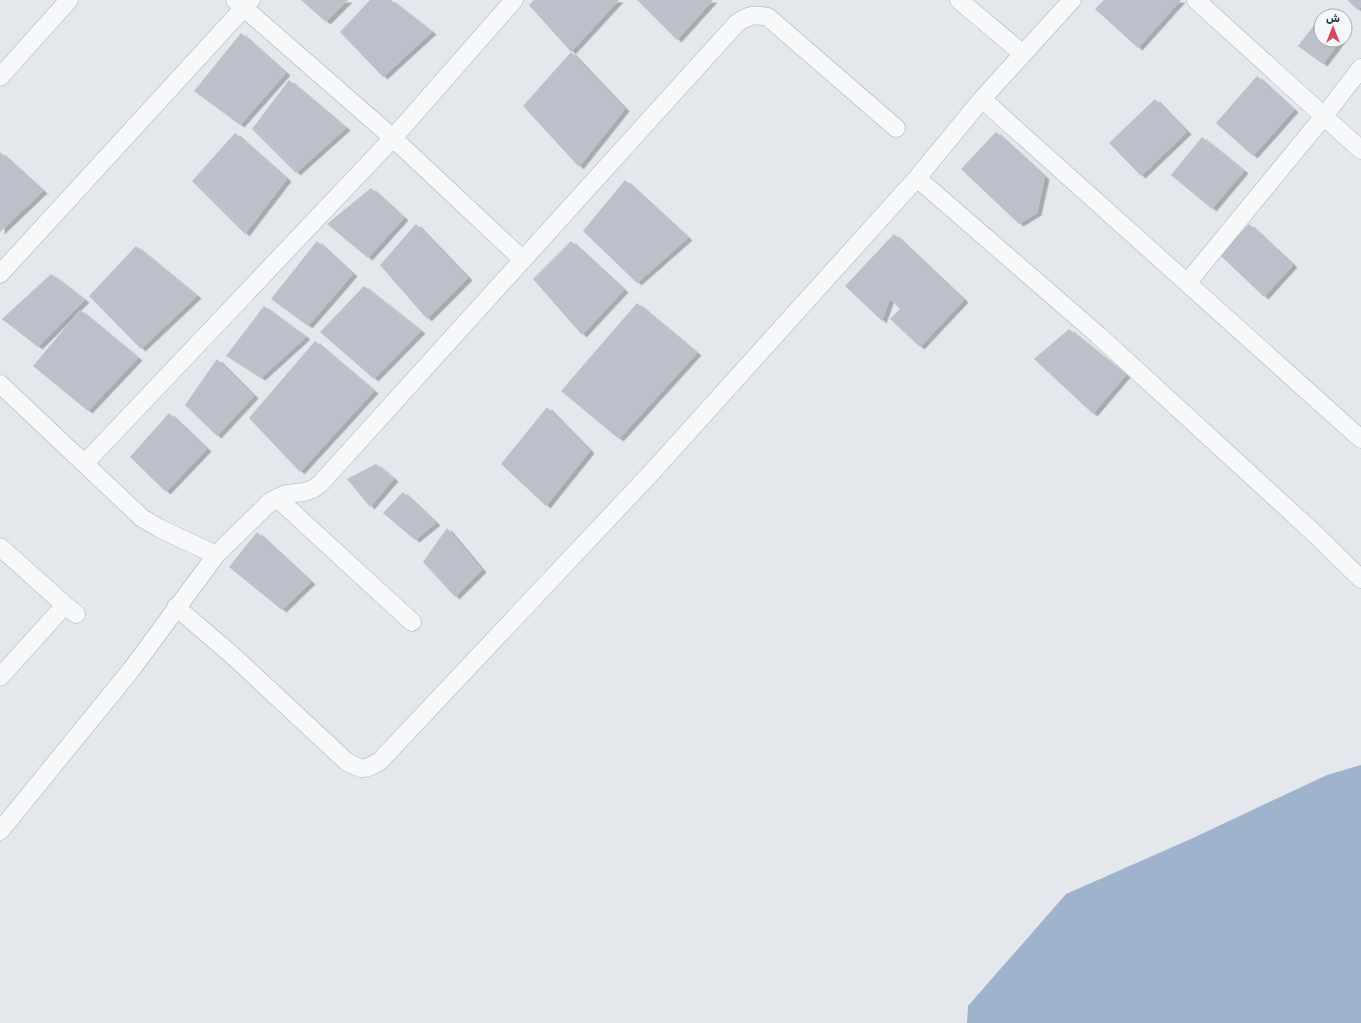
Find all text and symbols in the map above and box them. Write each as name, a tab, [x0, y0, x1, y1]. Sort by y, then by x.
north arrow	[1313, 8, 1353, 48]
text: ش	[1326, 12, 1340, 25]

